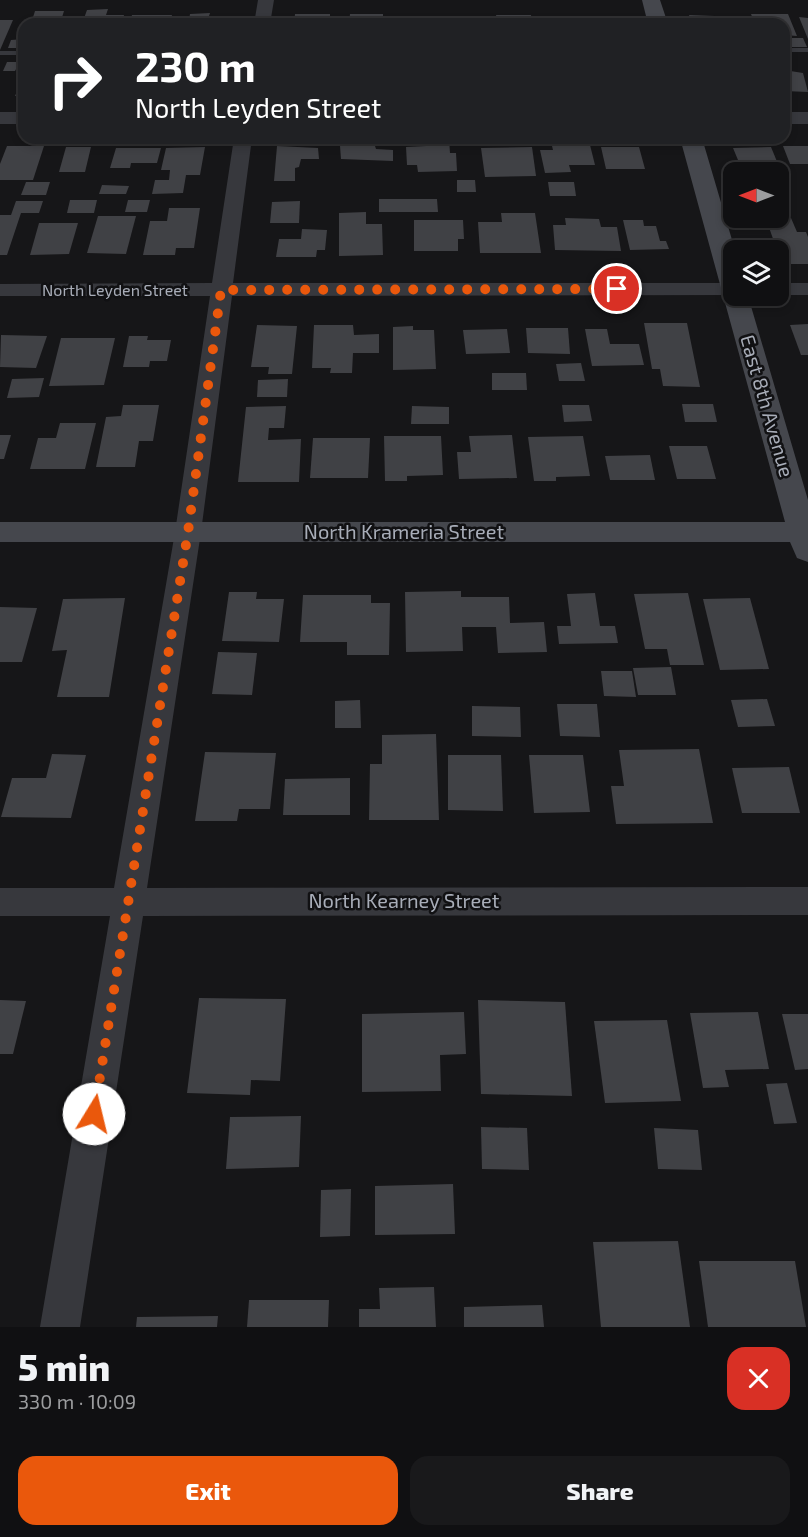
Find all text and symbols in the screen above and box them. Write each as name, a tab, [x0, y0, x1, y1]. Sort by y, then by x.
text: 230 m	[135, 40, 256, 90]
icon: right	[36, 42, 114, 120]
text: North Leyden Street	[135, 91, 381, 123]
north arrow	[723, 162, 789, 228]
map controls	[723, 162, 789, 306]
button: layers	[723, 240, 789, 306]
pin	[591, 263, 642, 314]
icon: arrive	[600, 272, 633, 305]
street label: North Leyden Street	[42, 280, 188, 299]
street label: East 8th Avenue	[736, 332, 800, 480]
street label: North Krameria Street	[304, 519, 505, 543]
street label: North Kearney Street	[309, 888, 500, 912]
position arrow	[62, 1082, 126, 1146]
text: 5 min	[18, 1345, 110, 1388]
button: close	[727, 1347, 790, 1410]
text: 330 m · 10:09	[18, 1389, 136, 1413]
button: Exit	[18, 1456, 398, 1525]
button: Share	[410, 1456, 790, 1525]

